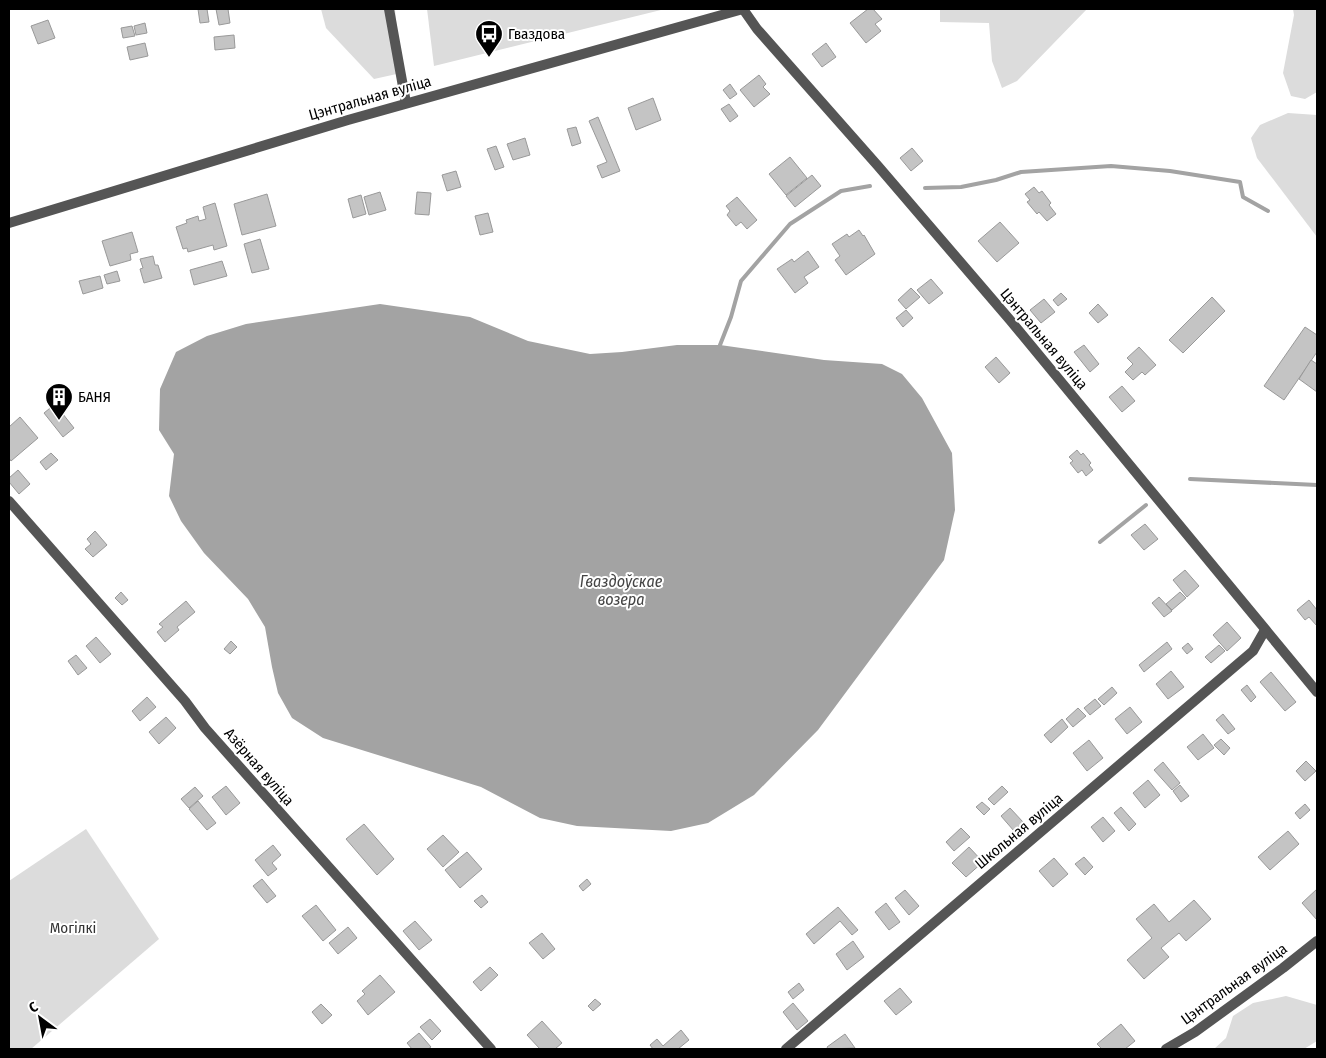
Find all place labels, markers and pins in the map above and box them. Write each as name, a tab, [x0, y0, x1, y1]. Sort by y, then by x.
bus stop icon: Гваздова	[474, 19, 504, 58]
place label: Гваздова	[508, 25, 565, 43]
building icon: БАНЯ	[44, 382, 74, 421]
place label: БАНЯ	[78, 388, 111, 406]

